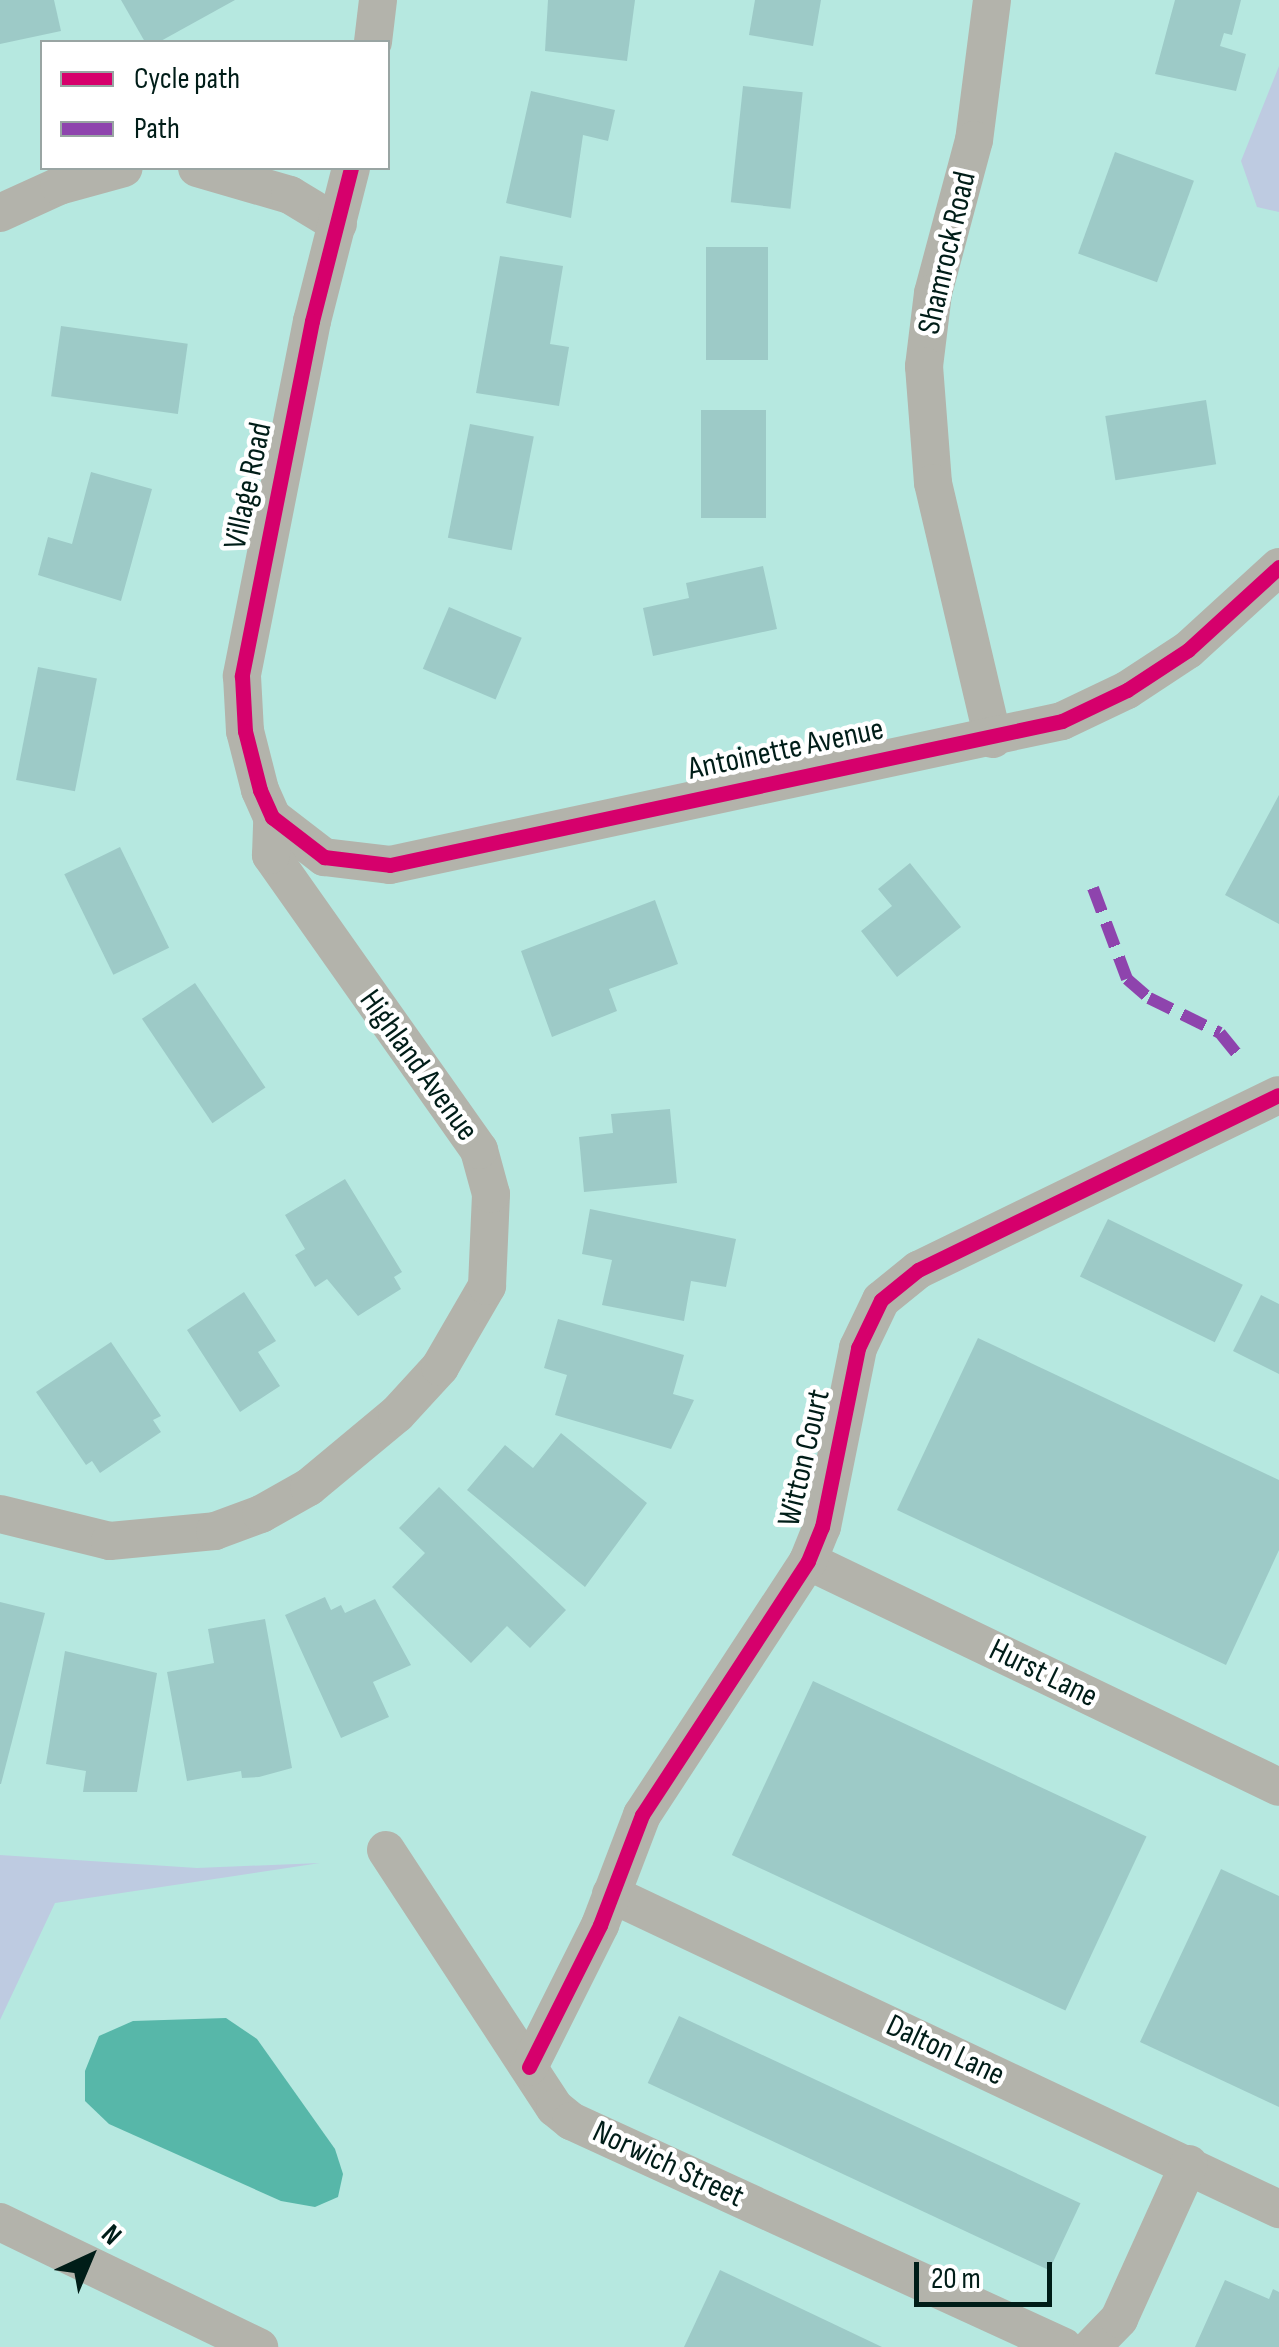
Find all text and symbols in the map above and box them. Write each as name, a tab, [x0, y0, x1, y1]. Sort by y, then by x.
legend	[40, 40, 390, 170]
text: Cycle path	[134, 61, 240, 97]
text: Path	[134, 111, 180, 147]
street label: Shamrock Road	[911, 168, 985, 338]
street label: Village Road	[217, 419, 281, 553]
street label: Antoinette Avenue	[685, 711, 887, 789]
street label: Highland Avenue	[350, 983, 486, 1149]
street label: Witton Court	[771, 1386, 839, 1530]
street label: Hurst Lane	[983, 1631, 1103, 1717]
street label: Dalton Lane	[880, 2007, 1010, 2095]
street label: Norwich Street	[586, 2113, 750, 2217]
north arrow	[40, 2207, 140, 2307]
text: N	[94, 2218, 128, 2252]
scale bar	[919, 2242, 1056, 2304]
text: 20 m	[931, 2261, 981, 2297]

